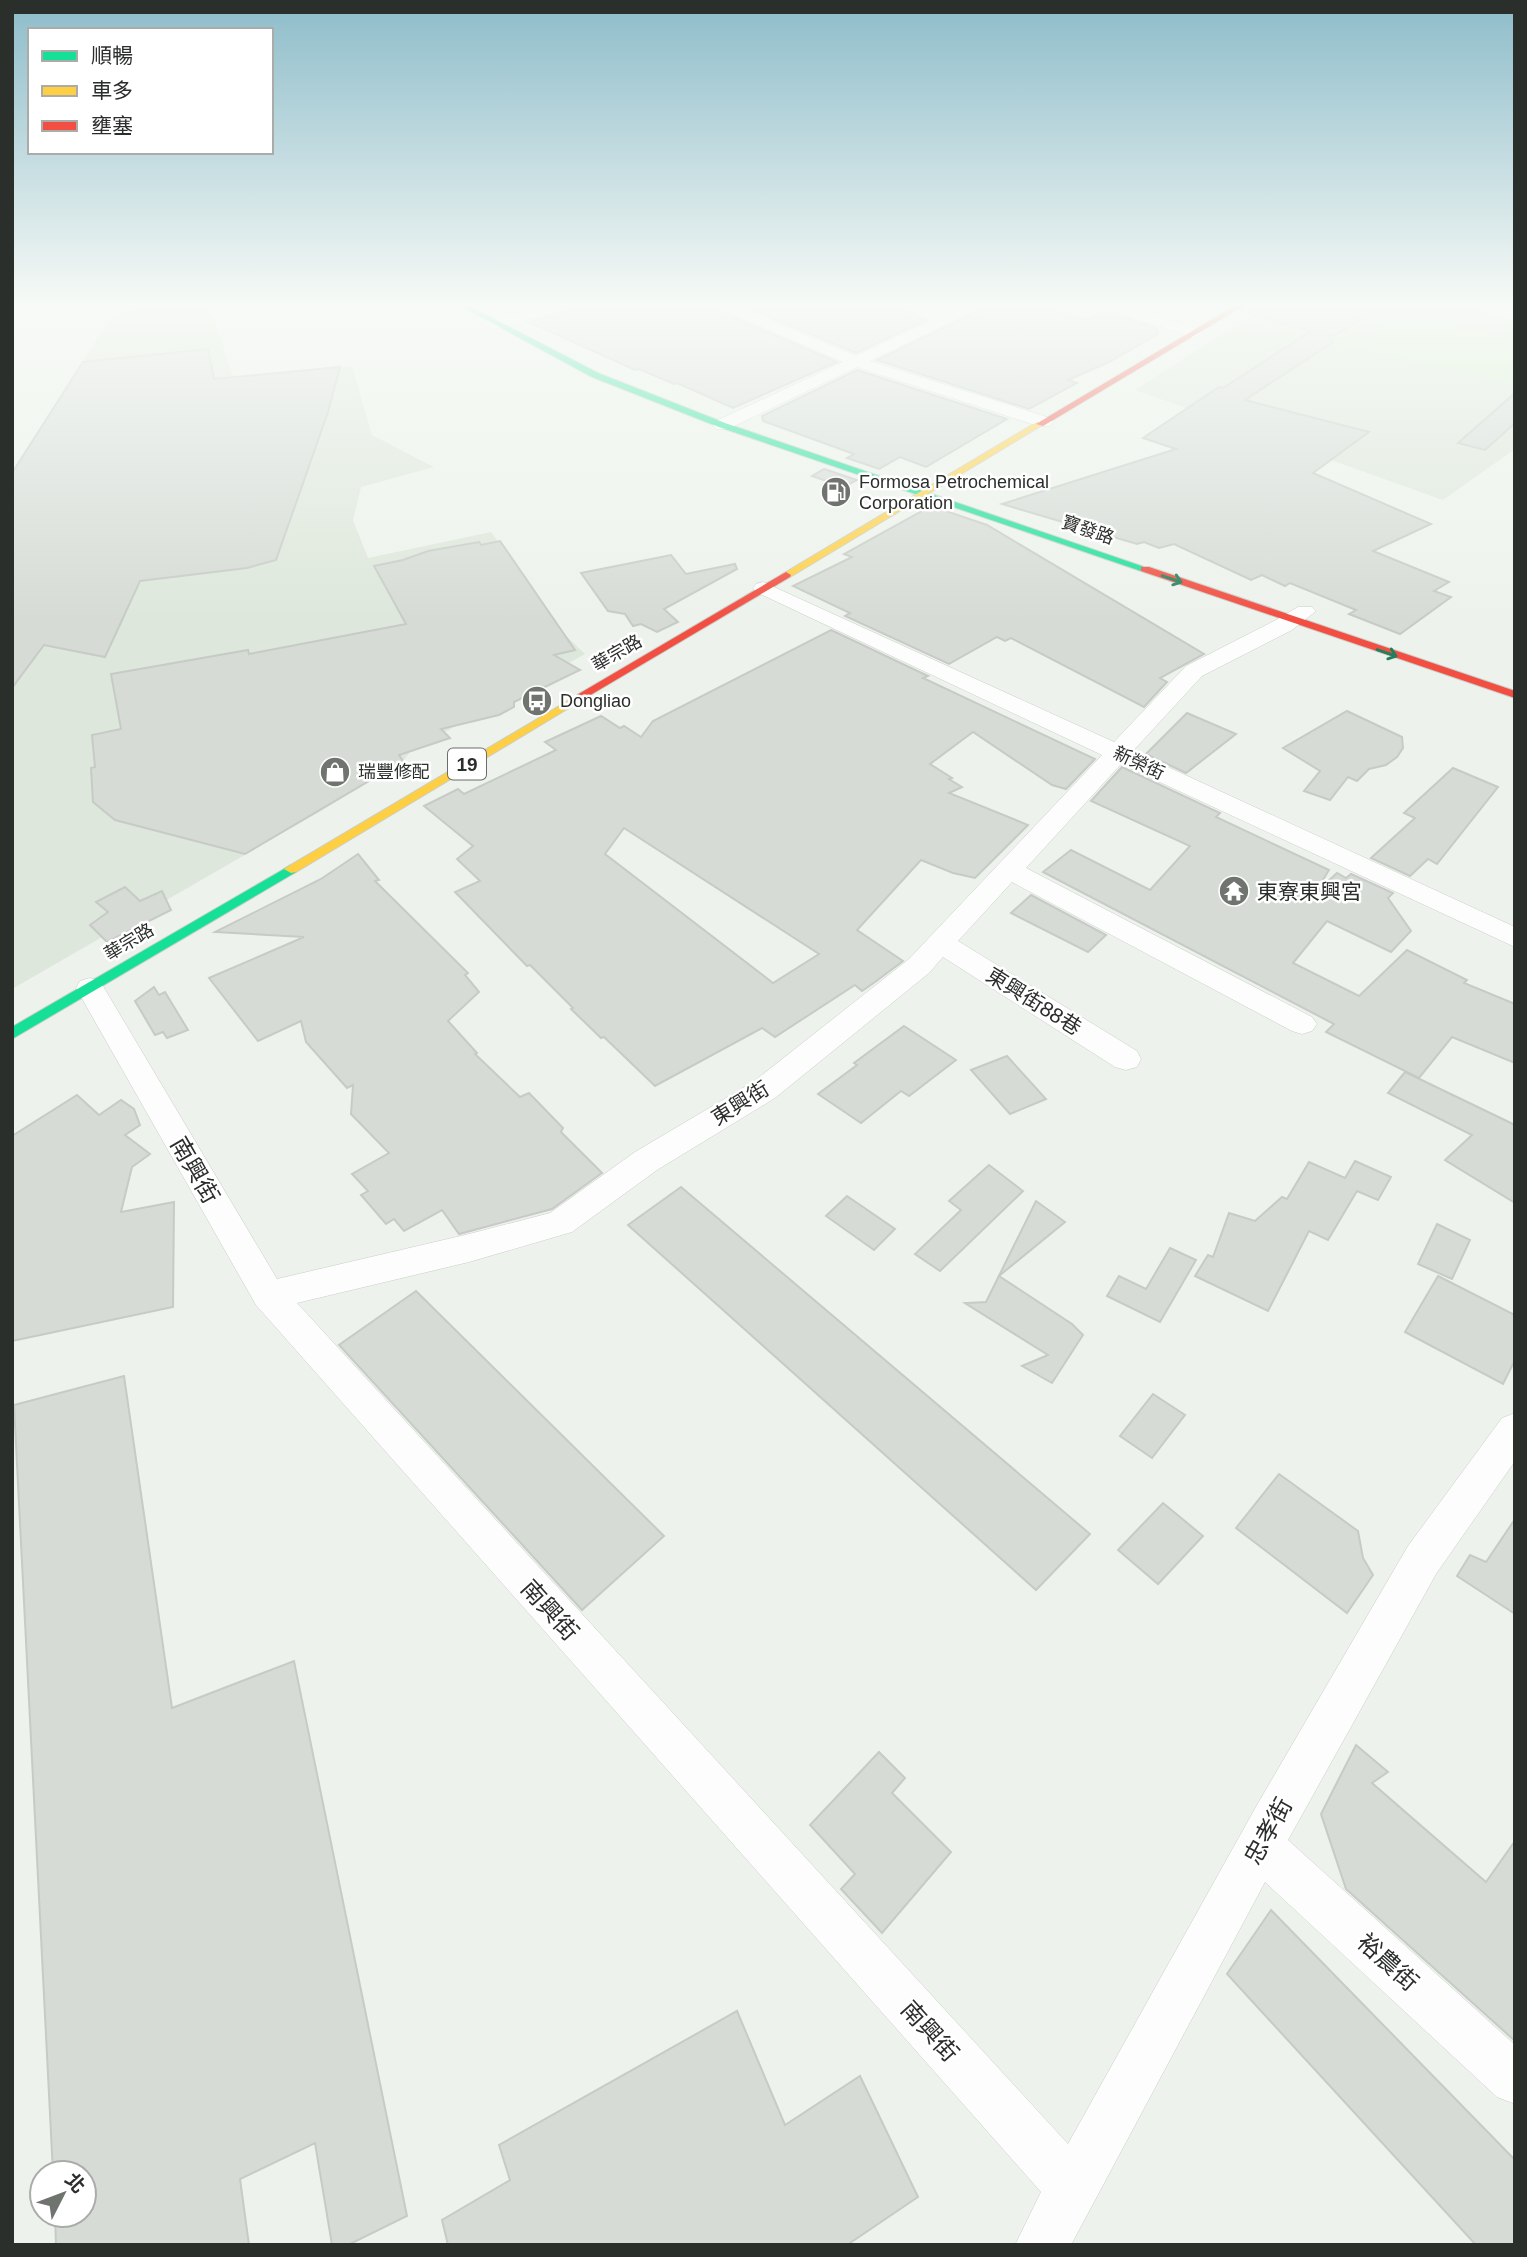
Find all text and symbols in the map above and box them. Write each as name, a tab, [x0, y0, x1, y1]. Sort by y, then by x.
legend	[28, 28, 273, 154]
text: 順暢	[91, 44, 133, 67]
text: 車多	[91, 79, 133, 102]
text: 壅塞	[91, 114, 133, 137]
place label: Formosa Petrochemical Corporation	[859, 472, 1049, 513]
fuel station icon: Formosa Petrochemical Corporation	[819, 475, 853, 509]
street label: 寶發路	[1059, 512, 1117, 548]
one-way arrow	[1161, 574, 1183, 586]
street label: 華宗路	[589, 631, 645, 675]
one-way arrow	[1376, 648, 1398, 660]
bus stop icon: Dongliao	[520, 684, 554, 718]
place label: Dongliao	[560, 691, 631, 711]
street label: 新榮街	[1110, 743, 1168, 783]
road number: 19	[448, 748, 486, 779]
shop icon: 瑞豐修配	[318, 755, 352, 789]
place label: 瑞豐修配	[358, 762, 430, 782]
temple icon: 東寮東興宮	[1217, 874, 1251, 908]
place label: 東寮東興宮	[1257, 880, 1362, 903]
street label: 華宗路	[101, 920, 157, 964]
street label: 東興街88巷	[982, 963, 1086, 1039]
street label: 東興街	[707, 1077, 773, 1129]
street label: 南興街	[165, 1132, 225, 1208]
street label: 南興街	[516, 1574, 584, 1646]
street label: 忠孝街	[1239, 1793, 1297, 1869]
street label: 裕農街	[1352, 1928, 1424, 1996]
street label: 南興街	[896, 1995, 964, 2067]
north arrow	[28, 2159, 98, 2229]
text: 北	[61, 2169, 89, 2197]

